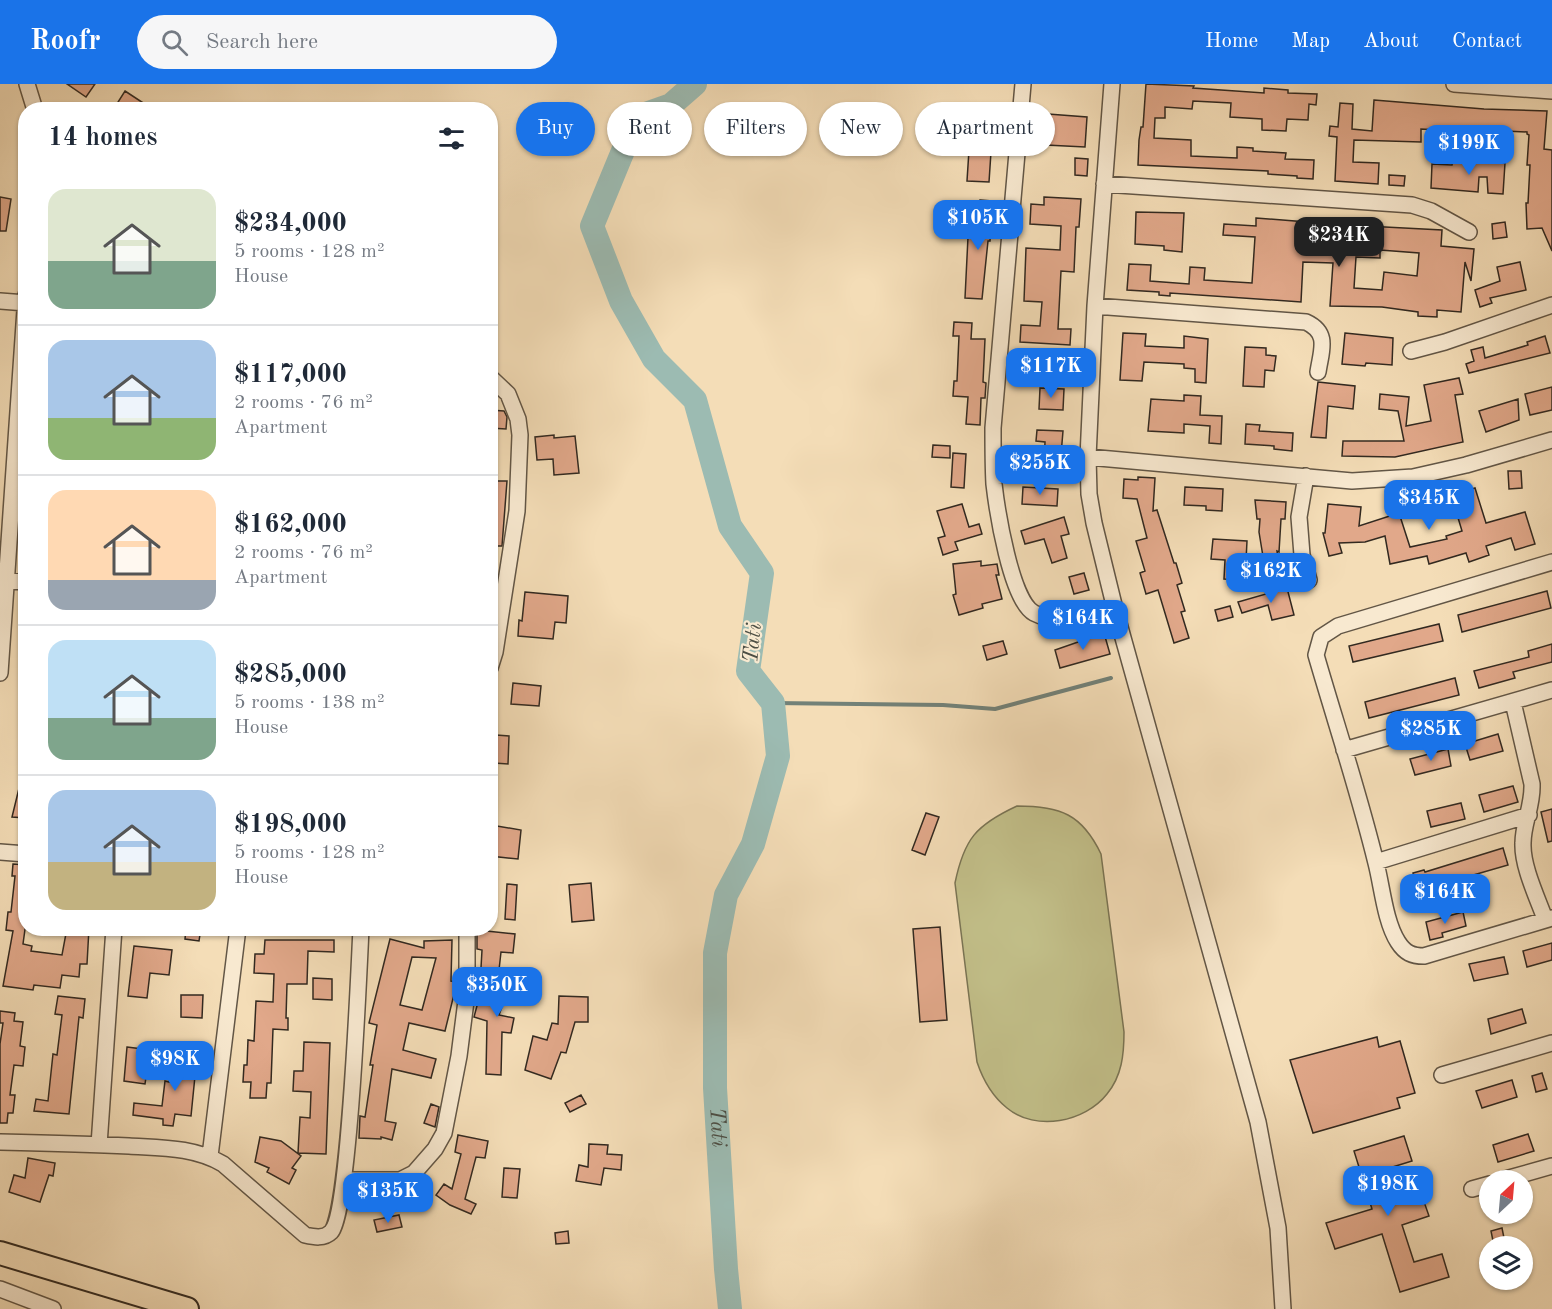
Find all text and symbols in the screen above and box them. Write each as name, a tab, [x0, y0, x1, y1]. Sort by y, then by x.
search box	[137, 15, 557, 69]
icon: search	[158, 26, 191, 59]
text: Roofr	[30, 28, 101, 56]
text: Search here	[206, 31, 318, 53]
text: Home	[1205, 31, 1258, 52]
text: Map	[1291, 31, 1330, 52]
text: About	[1363, 31, 1419, 52]
text: Contact	[1452, 31, 1522, 52]
chip: Buy	[516, 102, 595, 156]
chip: Rent	[607, 102, 692, 156]
chip: Filters	[704, 102, 807, 156]
chip: New	[819, 102, 903, 156]
chip: Apartment	[915, 102, 1055, 156]
icon: filters	[435, 122, 468, 155]
text: 14 homes	[48, 125, 157, 151]
pin: $199K	[1427, 125, 1511, 176]
text: $199K	[1438, 134, 1500, 154]
pin: $105K	[936, 200, 1020, 251]
text: $105K	[947, 209, 1009, 229]
text: $234,000	[234, 211, 347, 237]
icon: home	[96, 213, 168, 285]
pin: $234K	[1297, 217, 1381, 268]
text: $234K	[1308, 226, 1370, 246]
text: 5 rooms · 128 m²	[234, 242, 384, 262]
text: House	[234, 267, 288, 287]
pin: $117K	[1009, 348, 1093, 399]
text: $117K	[1020, 357, 1082, 377]
text: $117,000	[234, 362, 347, 388]
icon: home	[96, 364, 168, 436]
text: 2 rooms · 76 m²	[234, 393, 373, 413]
text: Apartment	[234, 418, 328, 438]
pin: $255K	[998, 445, 1082, 496]
text: $255K	[1009, 454, 1071, 474]
pin: $345K	[1387, 480, 1471, 531]
text: $345K	[1398, 489, 1460, 509]
text: $162,000	[234, 512, 347, 538]
icon: home	[96, 514, 168, 586]
text: 2 rooms · 76 m²	[234, 543, 373, 563]
pin: $162K	[1229, 553, 1313, 604]
text: $162K	[1240, 562, 1302, 582]
text: Apartment	[234, 568, 328, 588]
pin: $164K	[1041, 600, 1125, 651]
text: $164K	[1052, 609, 1114, 629]
water label: Tati	[740, 621, 766, 664]
text: $285,000	[234, 662, 347, 688]
icon: home	[96, 664, 168, 736]
text: 5 rooms · 138 m²	[234, 693, 384, 713]
pin: $285K	[1389, 711, 1473, 762]
text: House	[234, 718, 288, 738]
text: $285K	[1400, 720, 1462, 740]
text: $198,000	[234, 812, 347, 838]
icon: home	[96, 814, 168, 886]
text: 5 rooms · 128 m²	[234, 843, 384, 863]
text: House	[234, 868, 288, 888]
pin: $164K	[1403, 874, 1487, 925]
text: $164K	[1414, 883, 1476, 903]
pin: $350K	[455, 967, 539, 1018]
text: $350K	[466, 976, 528, 996]
pin: $98K	[139, 1041, 211, 1092]
text: $98K	[150, 1050, 200, 1070]
water label: Tati	[705, 1107, 730, 1149]
pin: $198K	[1346, 1166, 1430, 1217]
north arrow	[1479, 1170, 1533, 1224]
map controls	[1479, 1170, 1533, 1290]
pin: $135K	[346, 1173, 430, 1224]
text: $198K	[1357, 1175, 1419, 1195]
text: $135K	[357, 1182, 419, 1202]
button: layers	[1479, 1236, 1533, 1290]

